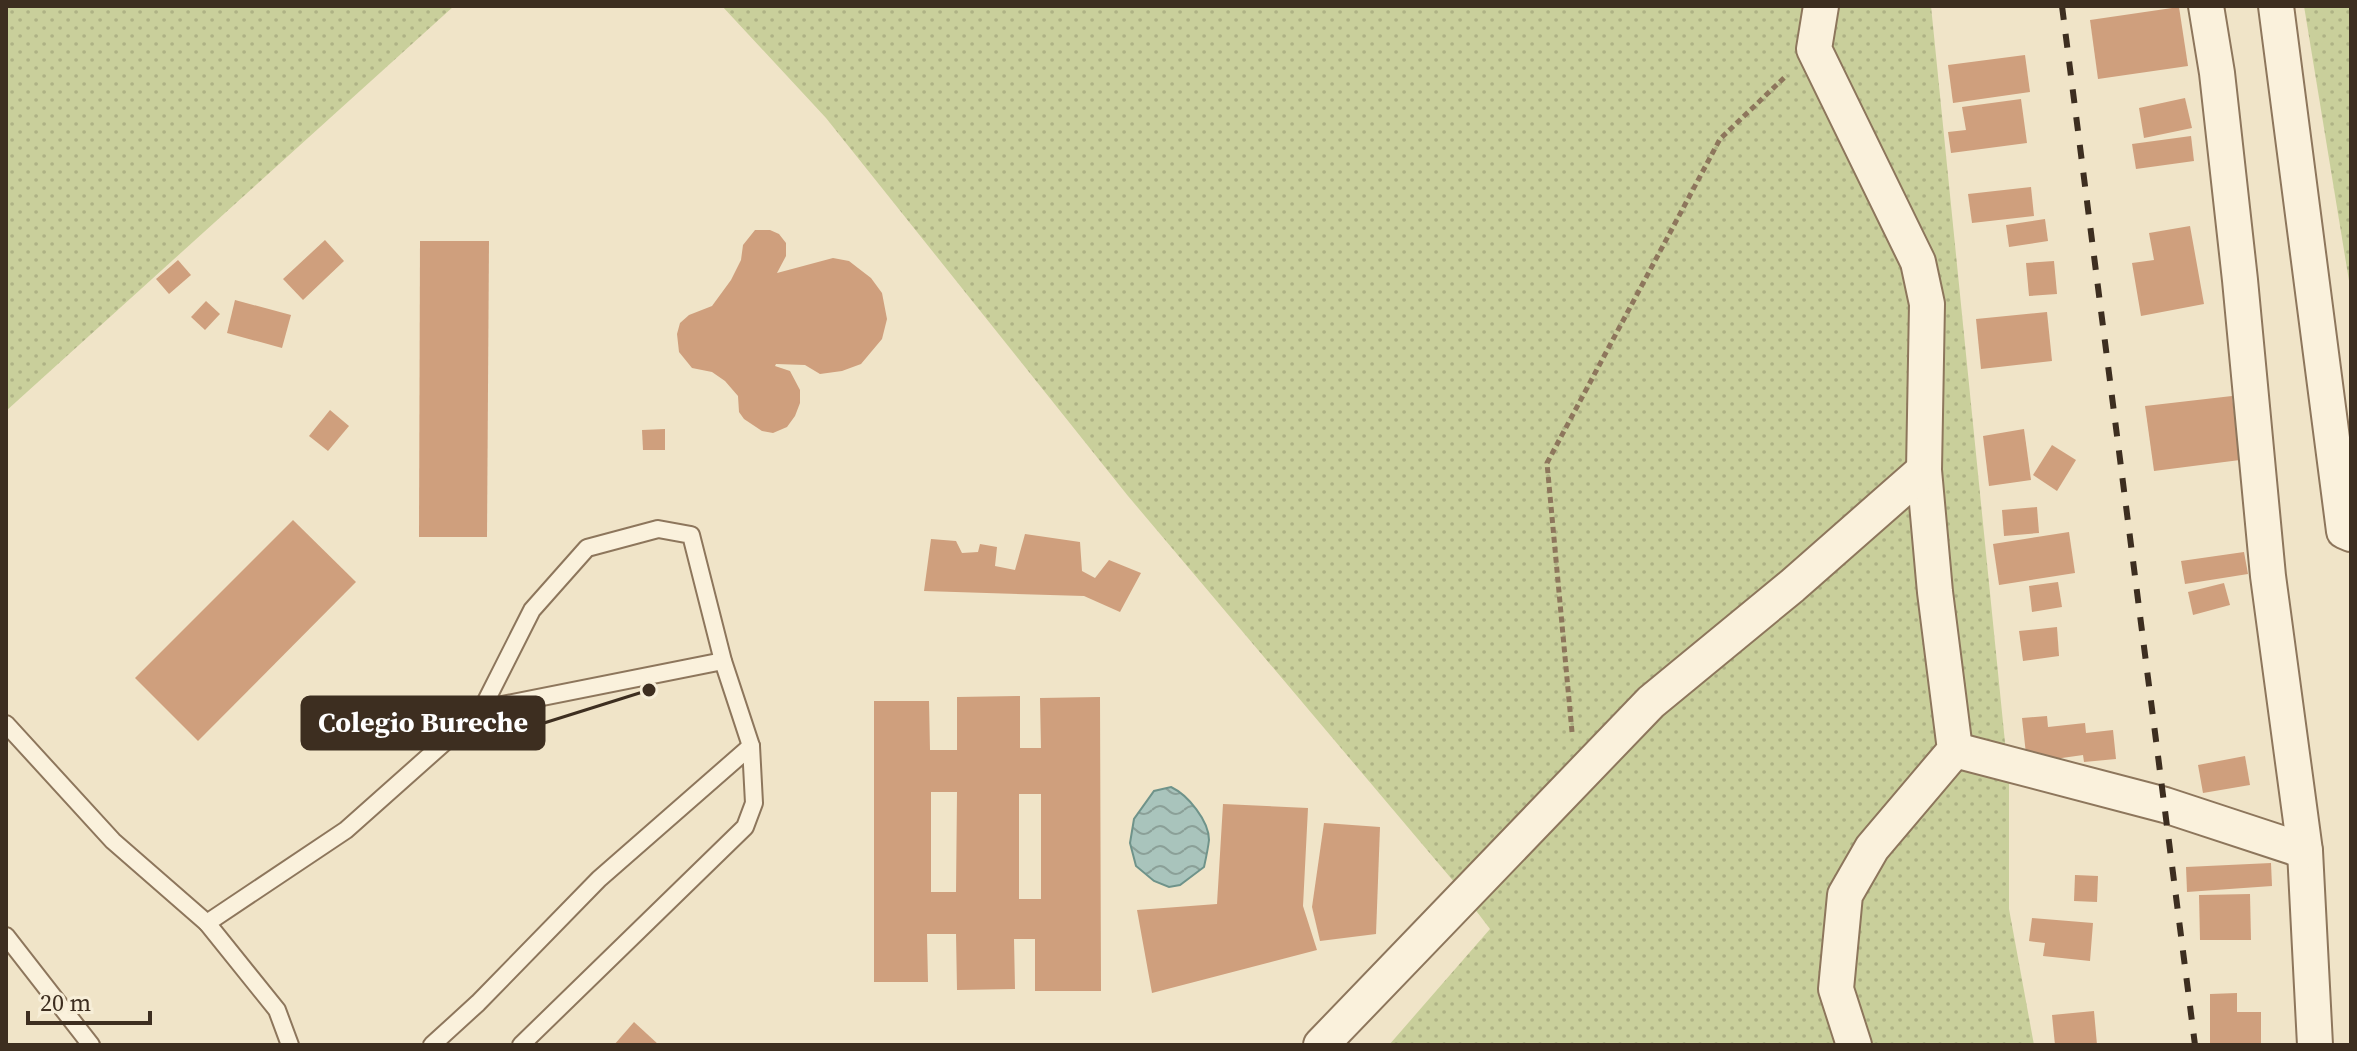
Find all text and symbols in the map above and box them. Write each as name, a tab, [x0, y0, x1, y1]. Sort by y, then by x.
callout: Colegio Bureche	[302, 697, 544, 749]
text: Colegio Bureche	[318, 703, 528, 741]
scale bar	[28, 975, 150, 1025]
text: 20 m	[40, 986, 91, 1019]

